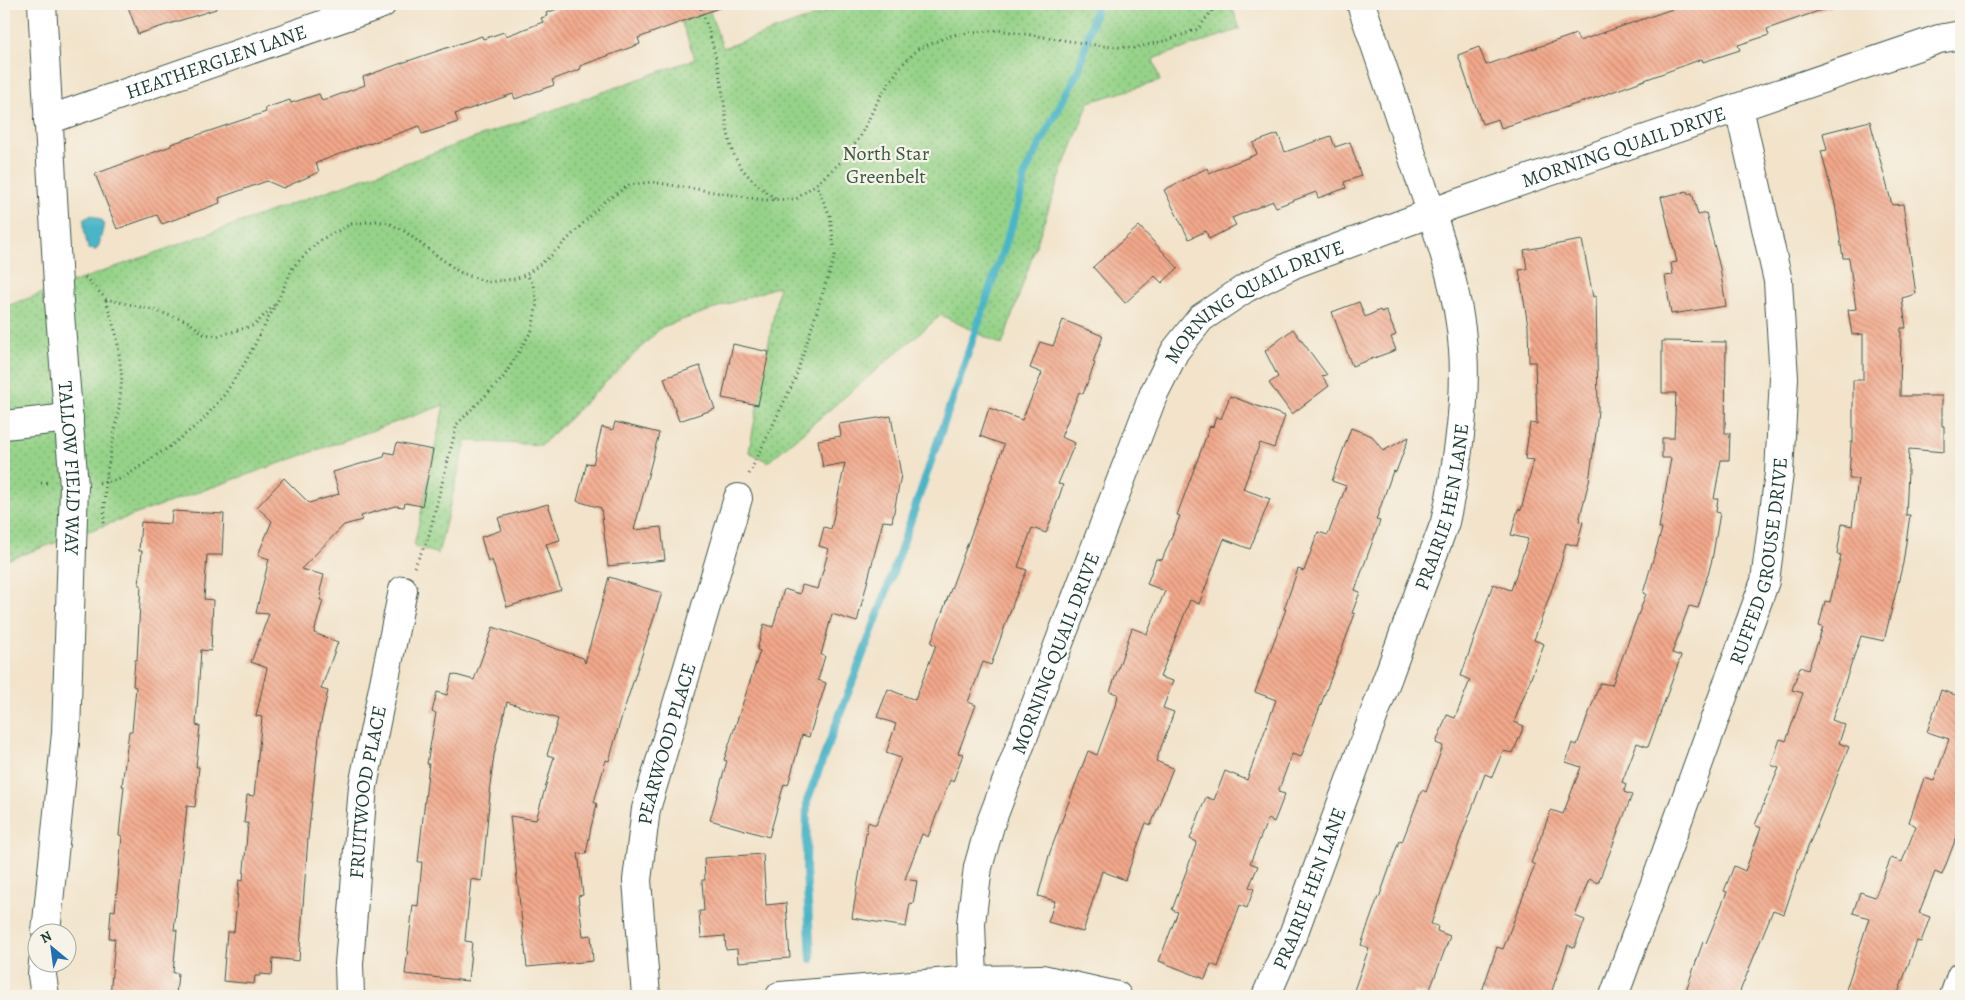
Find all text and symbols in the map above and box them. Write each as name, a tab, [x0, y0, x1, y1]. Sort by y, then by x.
street label: HEATHERGLEN LANE	[122, 18, 310, 105]
street label: MORNING QUAIL DRIVE	[1518, 99, 1729, 194]
park label: North Star Greenbelt	[842, 140, 930, 190]
street label: MORNING QUAIL DRIVE	[1157, 233, 1348, 368]
street label: TALLOW FIELD WAY	[52, 380, 88, 557]
street label: PRAIRIE HEN LANE	[1408, 422, 1475, 594]
street label: RUFFED GROUSE DRIVE	[1722, 457, 1793, 668]
street label: MORNING QUAIL DRIVE	[1005, 548, 1106, 758]
street label: PEARWOOD PLACE	[631, 660, 702, 826]
street label: FRUITWOOD PLACE	[342, 703, 393, 880]
street label: PRAIRIE HEN LANE	[1266, 804, 1352, 974]
north arrow	[28, 922, 78, 972]
text: N	[37, 926, 55, 948]

